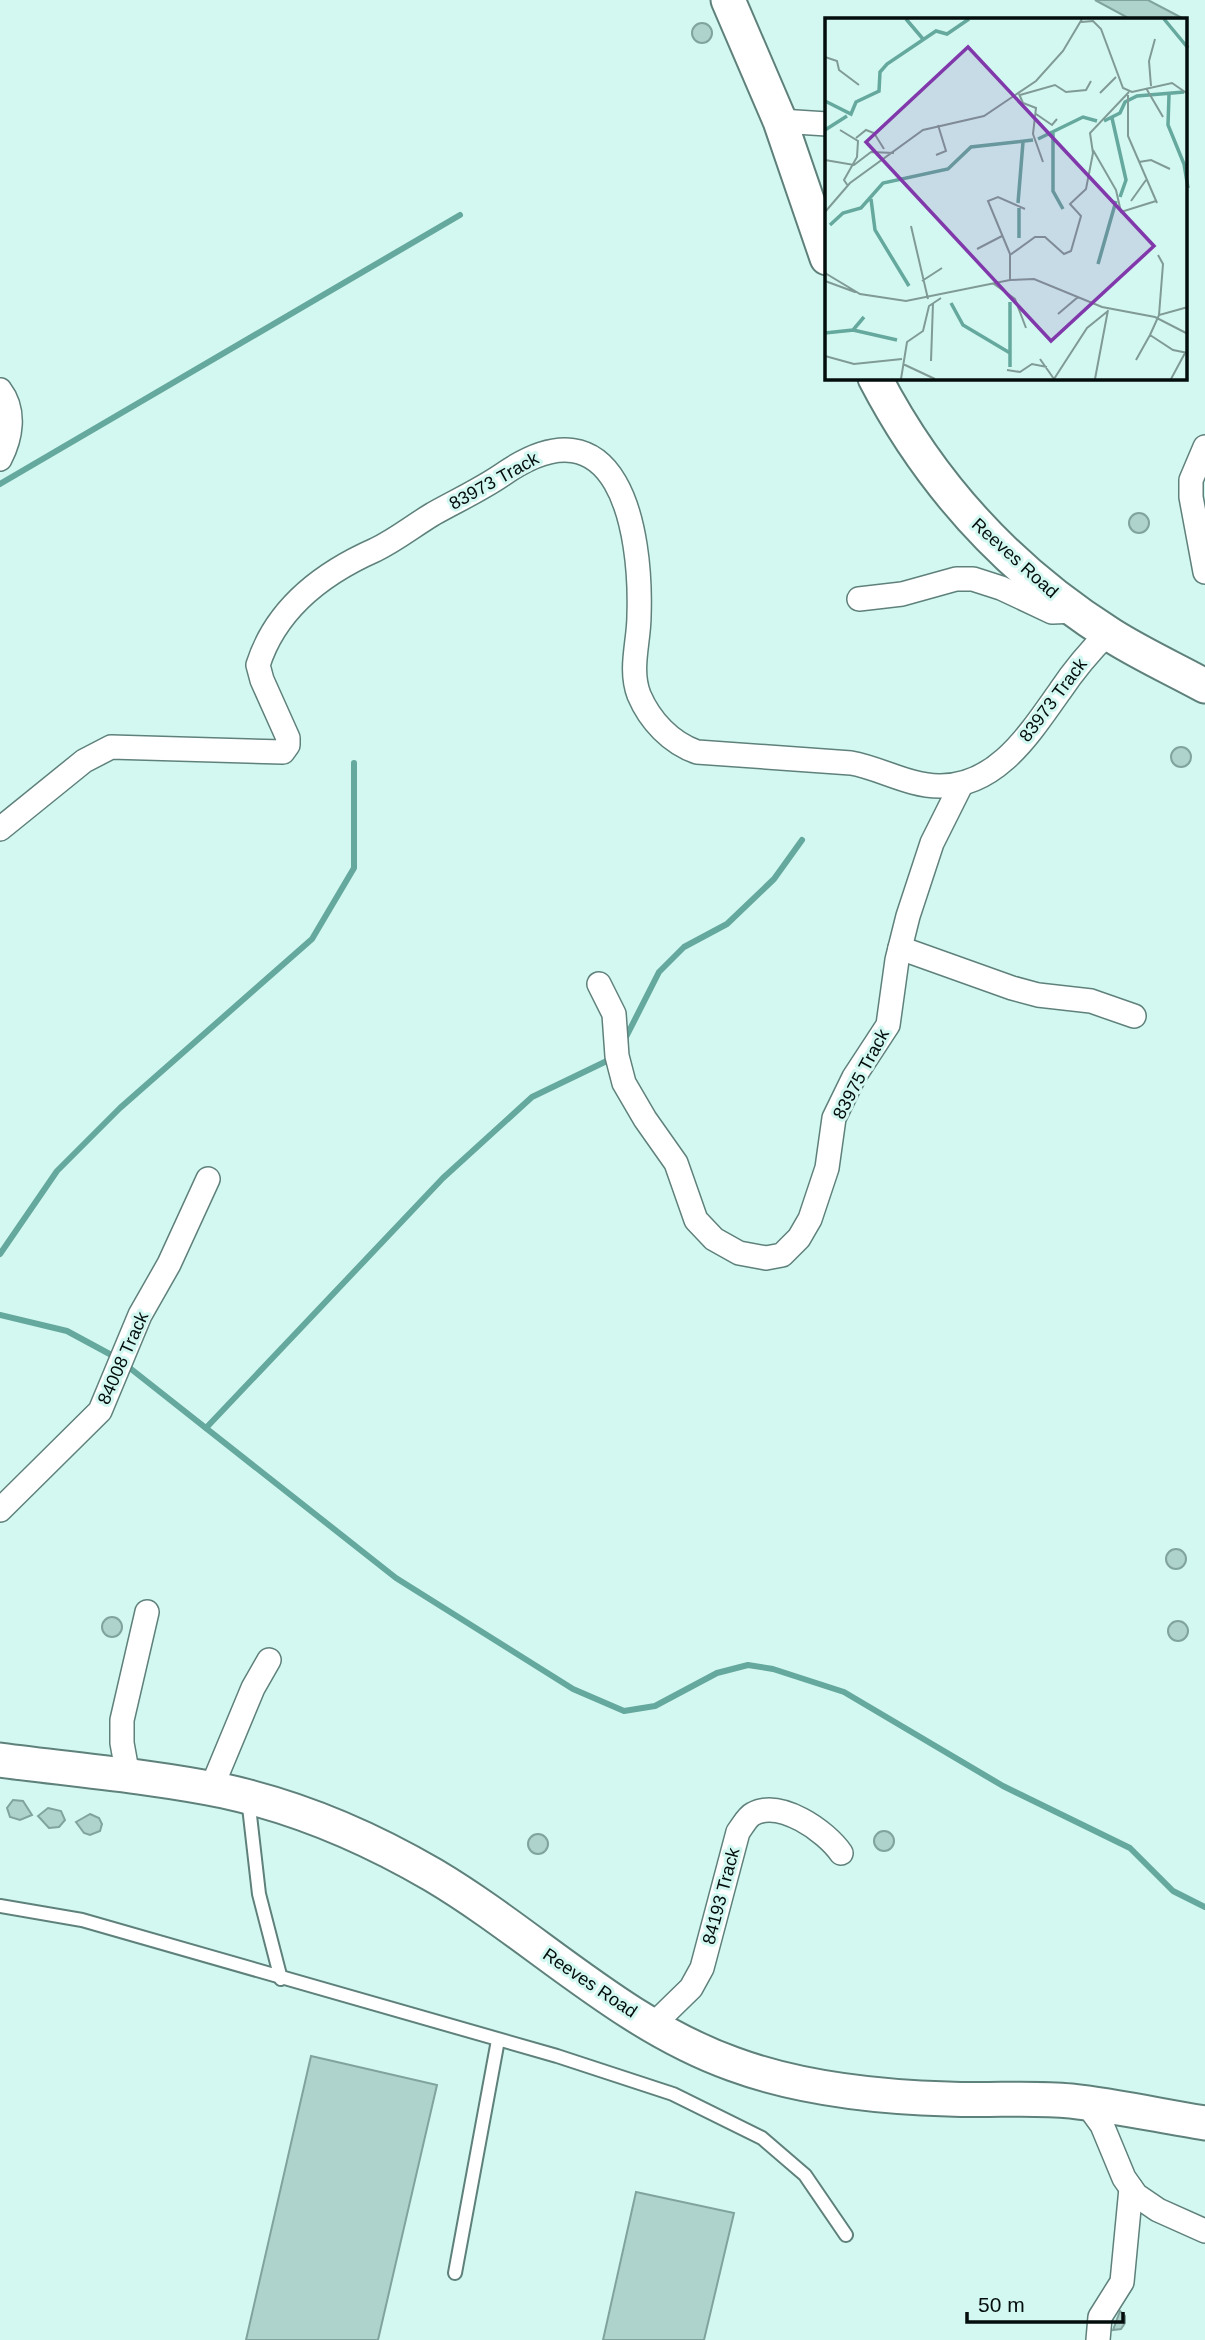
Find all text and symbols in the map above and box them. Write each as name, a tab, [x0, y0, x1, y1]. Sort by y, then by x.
inset map	[825, 18, 1188, 380]
street label: 83973 Track	[446, 448, 543, 514]
street label: Reeves Road	[968, 514, 1062, 602]
street label: 83973 Track	[1015, 654, 1091, 746]
street label: 83975 Track	[829, 1025, 894, 1122]
street label: 84008 Track	[94, 1308, 153, 1407]
street label: 84193 Track	[699, 1845, 744, 1946]
street label: Reeves Road	[539, 1944, 641, 2022]
scale bar	[967, 2280, 1123, 2324]
text: 50 m	[978, 2293, 1025, 2316]

